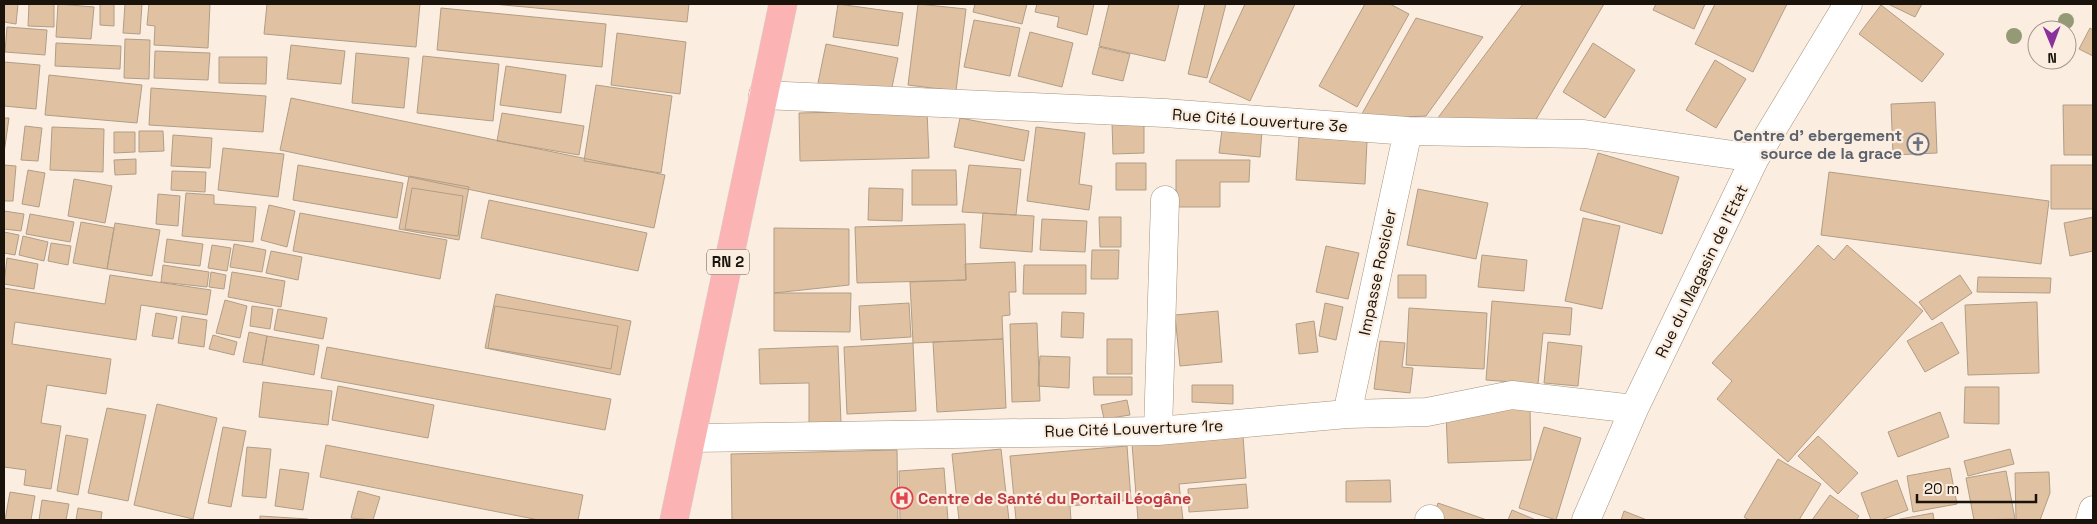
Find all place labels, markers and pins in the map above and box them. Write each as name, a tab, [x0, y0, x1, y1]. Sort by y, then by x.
place label: Centre d' ebergement source de la grace	[1733, 125, 1902, 164]
church icon: Centre d' ebergement source de la grace	[1906, 132, 1930, 156]
hospital icon: Centre de Santé du Portail Léogâne	[890, 486, 914, 510]
place label: Centre de Santé du Portail Léogâne	[918, 488, 1191, 509]

